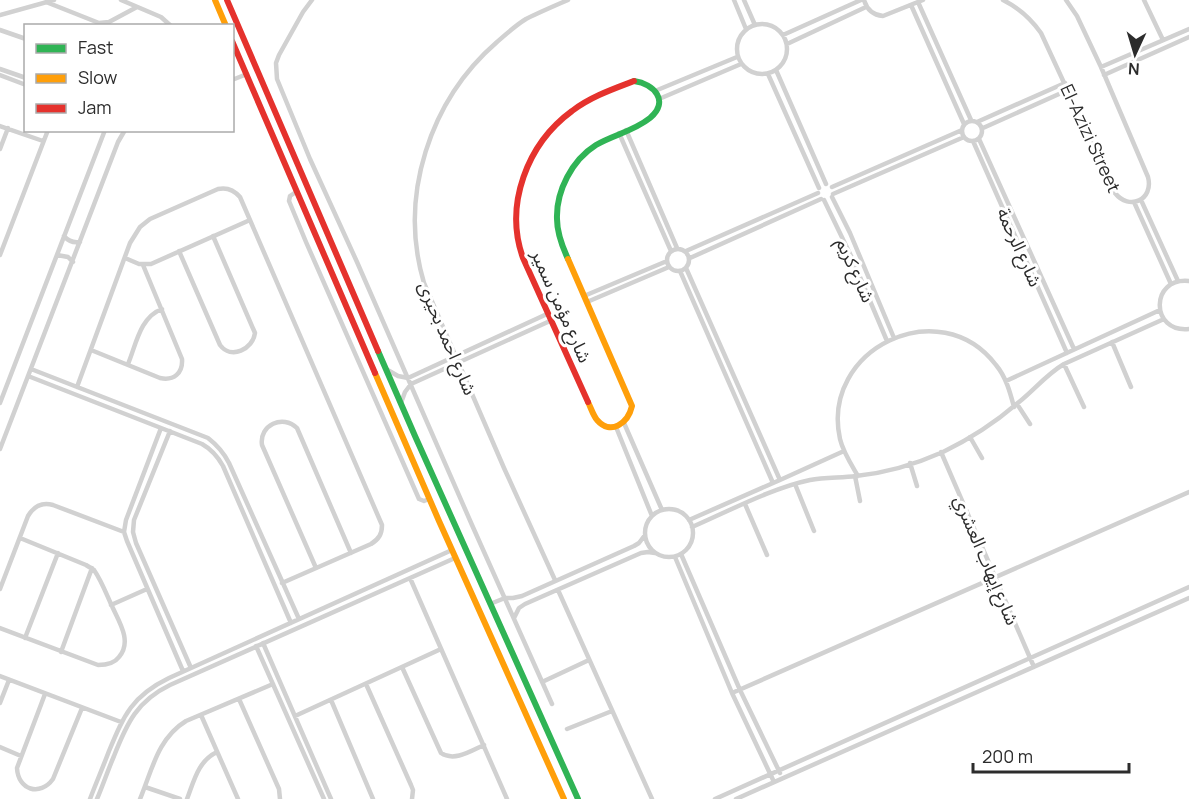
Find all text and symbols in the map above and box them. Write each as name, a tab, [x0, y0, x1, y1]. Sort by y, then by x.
legend	[24, 24, 234, 132]
north arrow	[1105, 24, 1165, 84]
text: Fast	[78, 35, 113, 59]
text: N	[1127, 58, 1140, 80]
text: Slow	[78, 65, 118, 89]
street label: El-Azizi Street	[1055, 80, 1127, 196]
text: Jam	[78, 95, 112, 119]
street label: شارع الرحمة	[989, 204, 1048, 291]
street label: شارع كريم	[828, 234, 881, 307]
street label: شارع مؤمن سمير	[523, 245, 598, 367]
street label: شارع احمد بحيرى	[411, 278, 483, 400]
street label: شارع إيهاب العشري	[946, 492, 1025, 630]
scale bar	[973, 736, 1129, 774]
text: 200 m	[982, 744, 1033, 768]

